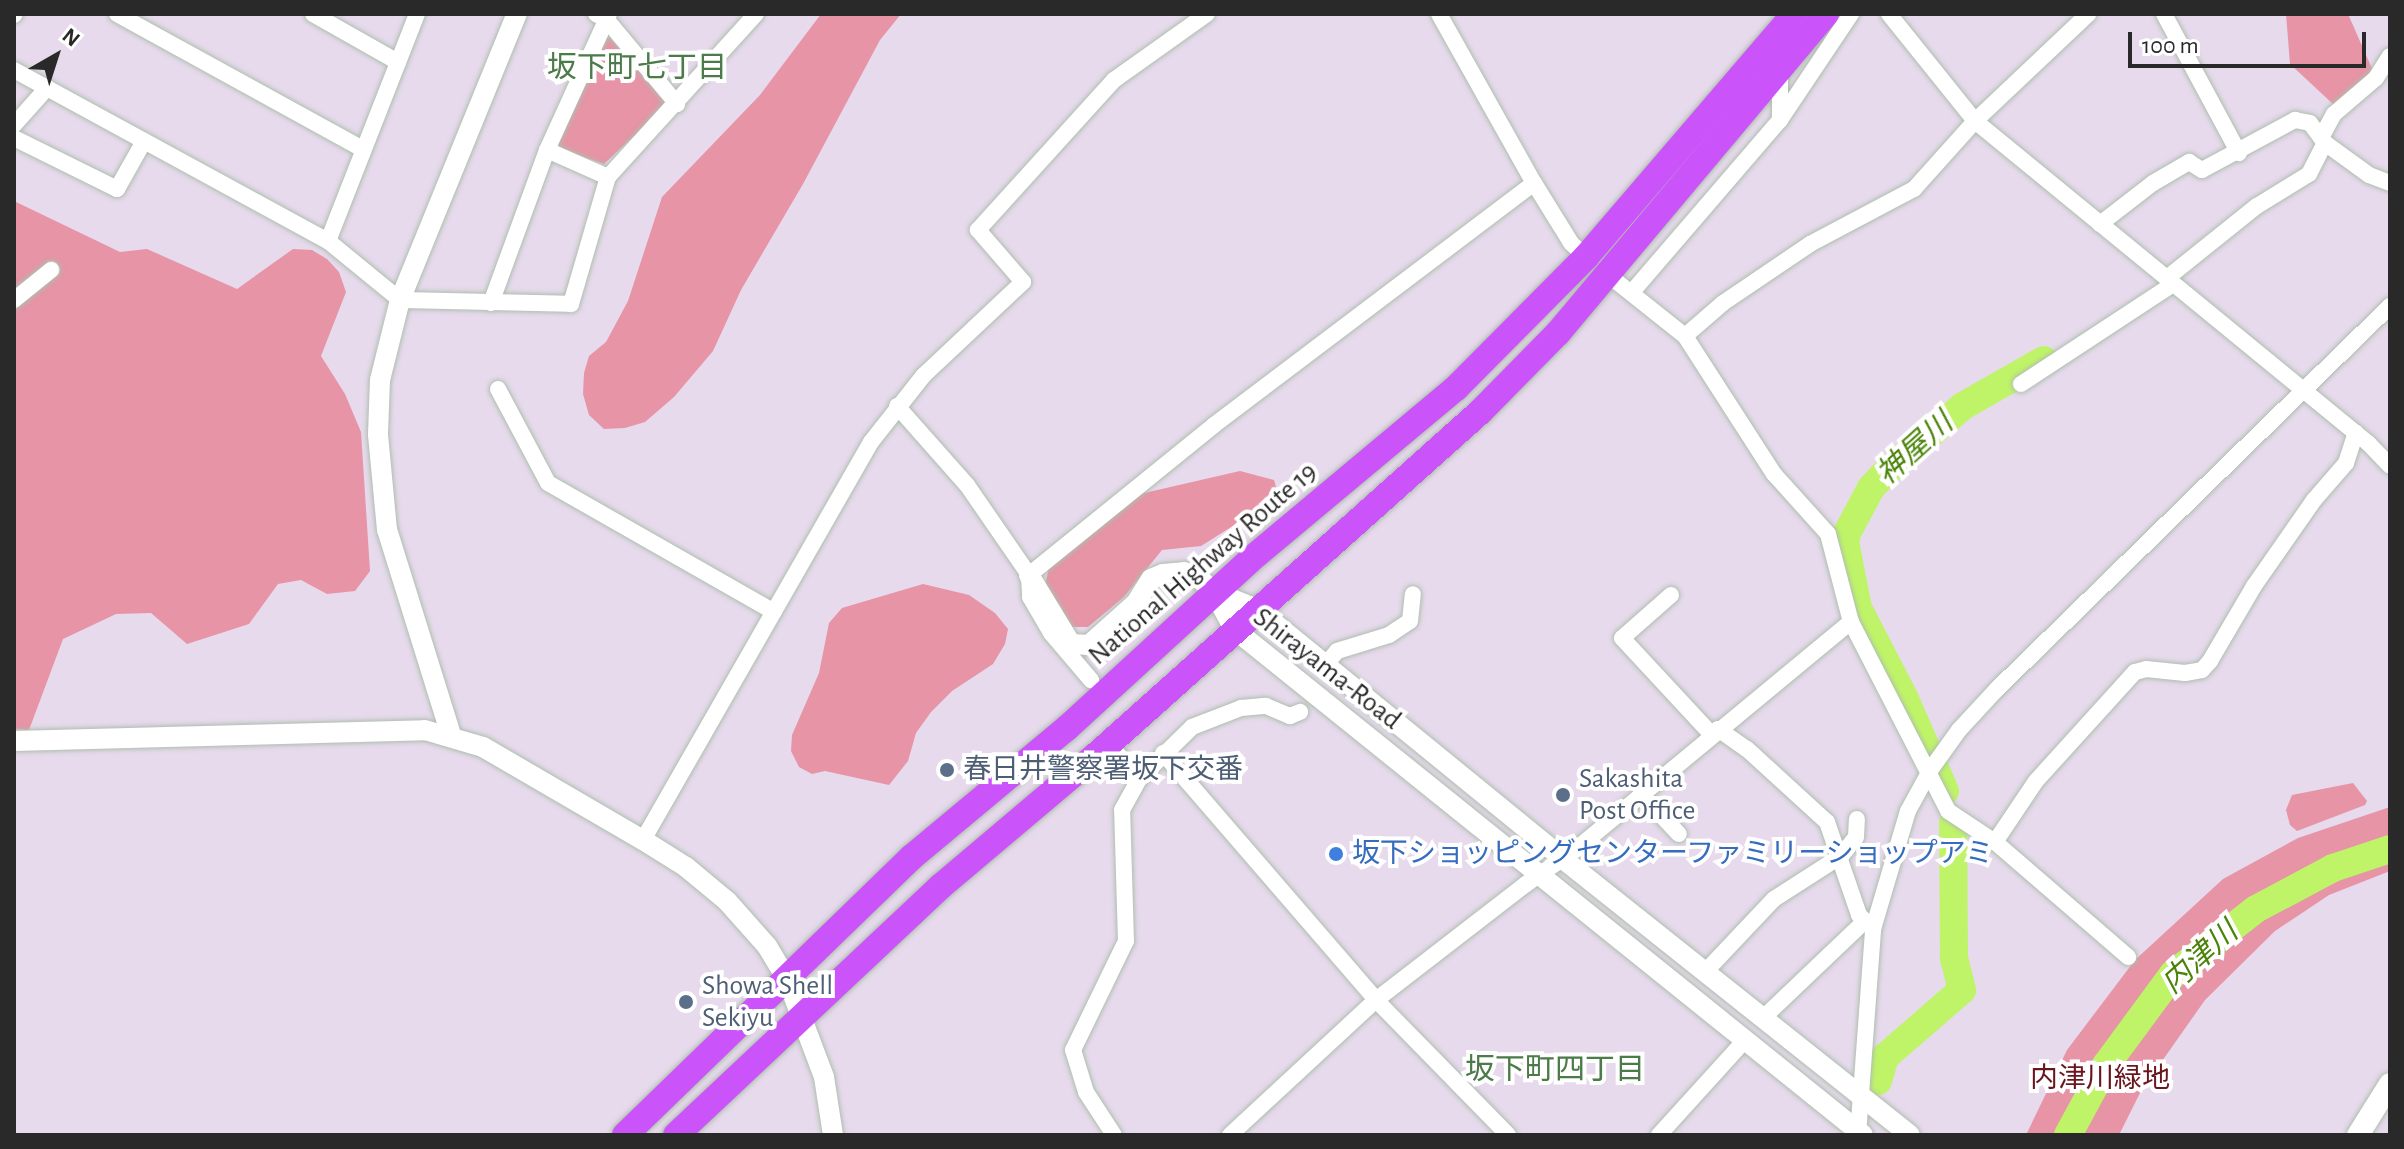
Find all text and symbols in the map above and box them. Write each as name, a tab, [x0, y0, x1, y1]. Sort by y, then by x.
north arrow	[16, 16, 96, 96]
scale bar	[2132, 16, 2370, 66]
text: N	[58, 24, 84, 51]
text: 100 m	[2142, 34, 2199, 58]
district label: 坂下町七丁目	[547, 50, 727, 86]
water label: 神屋川	[1870, 406, 1960, 492]
street label: National Highway Route 19	[1082, 455, 1324, 673]
street label: Shirayama-Road	[1246, 601, 1408, 737]
place label: 春日井警察署坂下交番	[963, 753, 1243, 787]
marker: 春日井警察署坂下交番	[938, 761, 956, 779]
place label: Sakashita Post Office	[1579, 762, 1696, 828]
marker: Sakashita Post Office	[1554, 786, 1572, 804]
place label: 坂下ショッピングセンターファミリーショップアミ	[1352, 837, 1996, 871]
marker: 坂下ショッピングセンターファミリーショップアミ	[1327, 845, 1345, 863]
water label: 内津川	[2155, 915, 2245, 1001]
place label: Showa Shell Sekiyu	[702, 969, 833, 1035]
marker: Showa Shell Sekiyu	[677, 993, 695, 1011]
district label: 坂下町四丁目	[1465, 1052, 1645, 1088]
park label: 内津川緑地	[2030, 1062, 2170, 1096]

